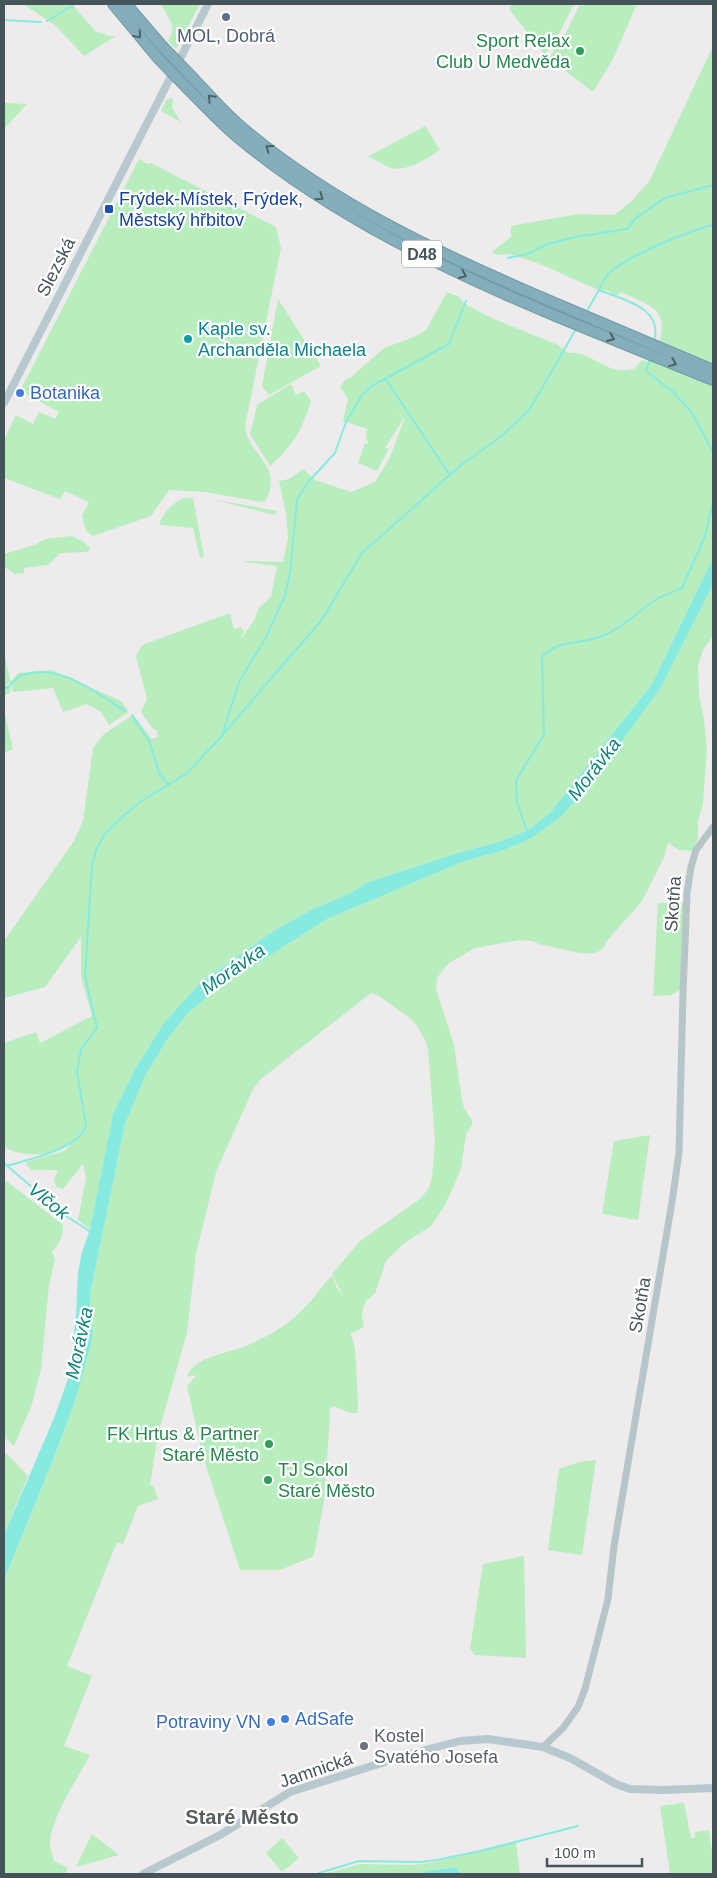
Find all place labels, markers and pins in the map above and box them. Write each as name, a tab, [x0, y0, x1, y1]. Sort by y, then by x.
marker: MOL, Dobrá	[220, 11, 232, 23]
place label: MOL, Dobrá	[177, 26, 276, 46]
place label: Sport Relax Club U Medvěda	[436, 31, 571, 72]
marker: Sport Relax Club U Medvěda	[574, 45, 586, 57]
place label: Frýdek-Místek, Frýdek, Městský hřbitov	[119, 189, 303, 230]
marker: Frýdek-Místek, Frýdek, Městský hřbitov	[103, 203, 115, 215]
place label: Kaple sv. Archanděla Michaela	[198, 319, 367, 360]
marker: Kaple sv. Archanděla Michaela	[182, 333, 194, 345]
place label: Botanika	[30, 383, 101, 403]
marker: Botanika	[14, 387, 26, 399]
place label: FK Hrtus & Partner Staré Město	[107, 1424, 259, 1465]
marker: FK Hrtus & Partner Staré Město	[263, 1438, 275, 1450]
place label: TJ Sokol Staré Město	[278, 1460, 375, 1501]
marker: TJ Sokol Staré Město	[262, 1474, 274, 1486]
place label: AdSafe	[295, 1709, 354, 1729]
place label: Potraviny VN	[156, 1712, 261, 1732]
marker: AdSafe	[279, 1713, 291, 1725]
marker: Potraviny VN	[265, 1716, 277, 1728]
place label: Kostel Svatého Josefa	[374, 1726, 499, 1767]
marker: Kostel Svatého Josefa	[358, 1740, 370, 1752]

